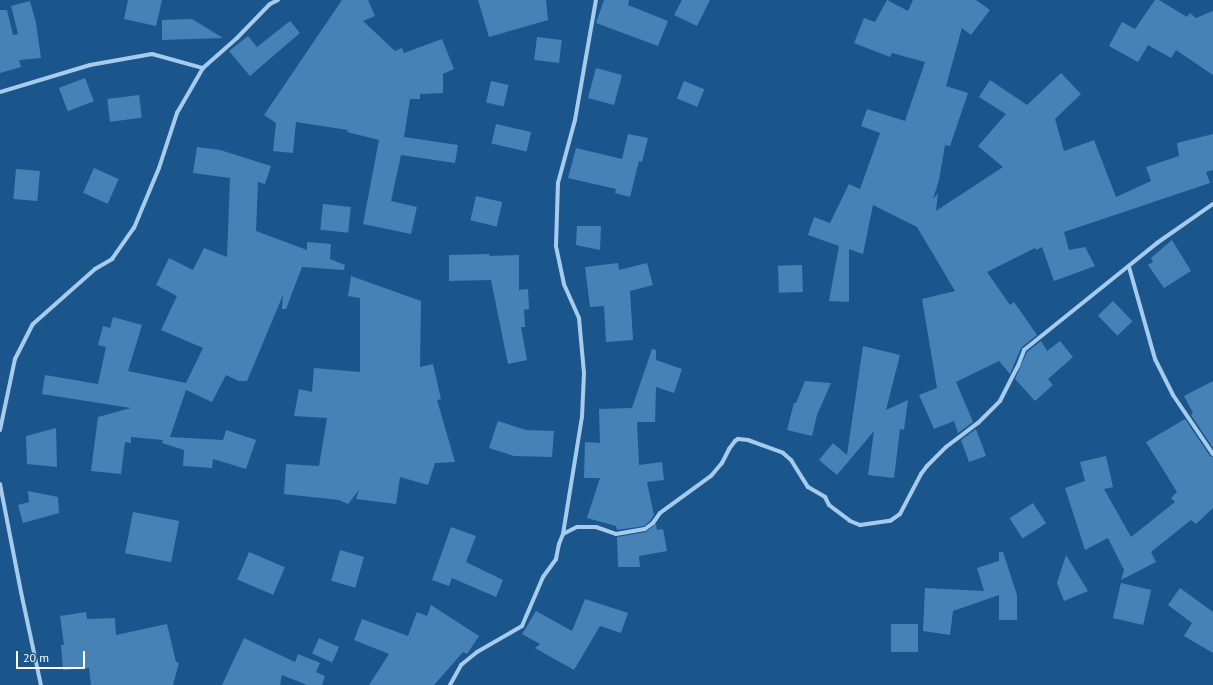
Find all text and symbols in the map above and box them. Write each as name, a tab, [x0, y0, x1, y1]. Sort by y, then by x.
scale bar	[18, 643, 87, 669]
text: 20 m	[23, 650, 49, 665]

